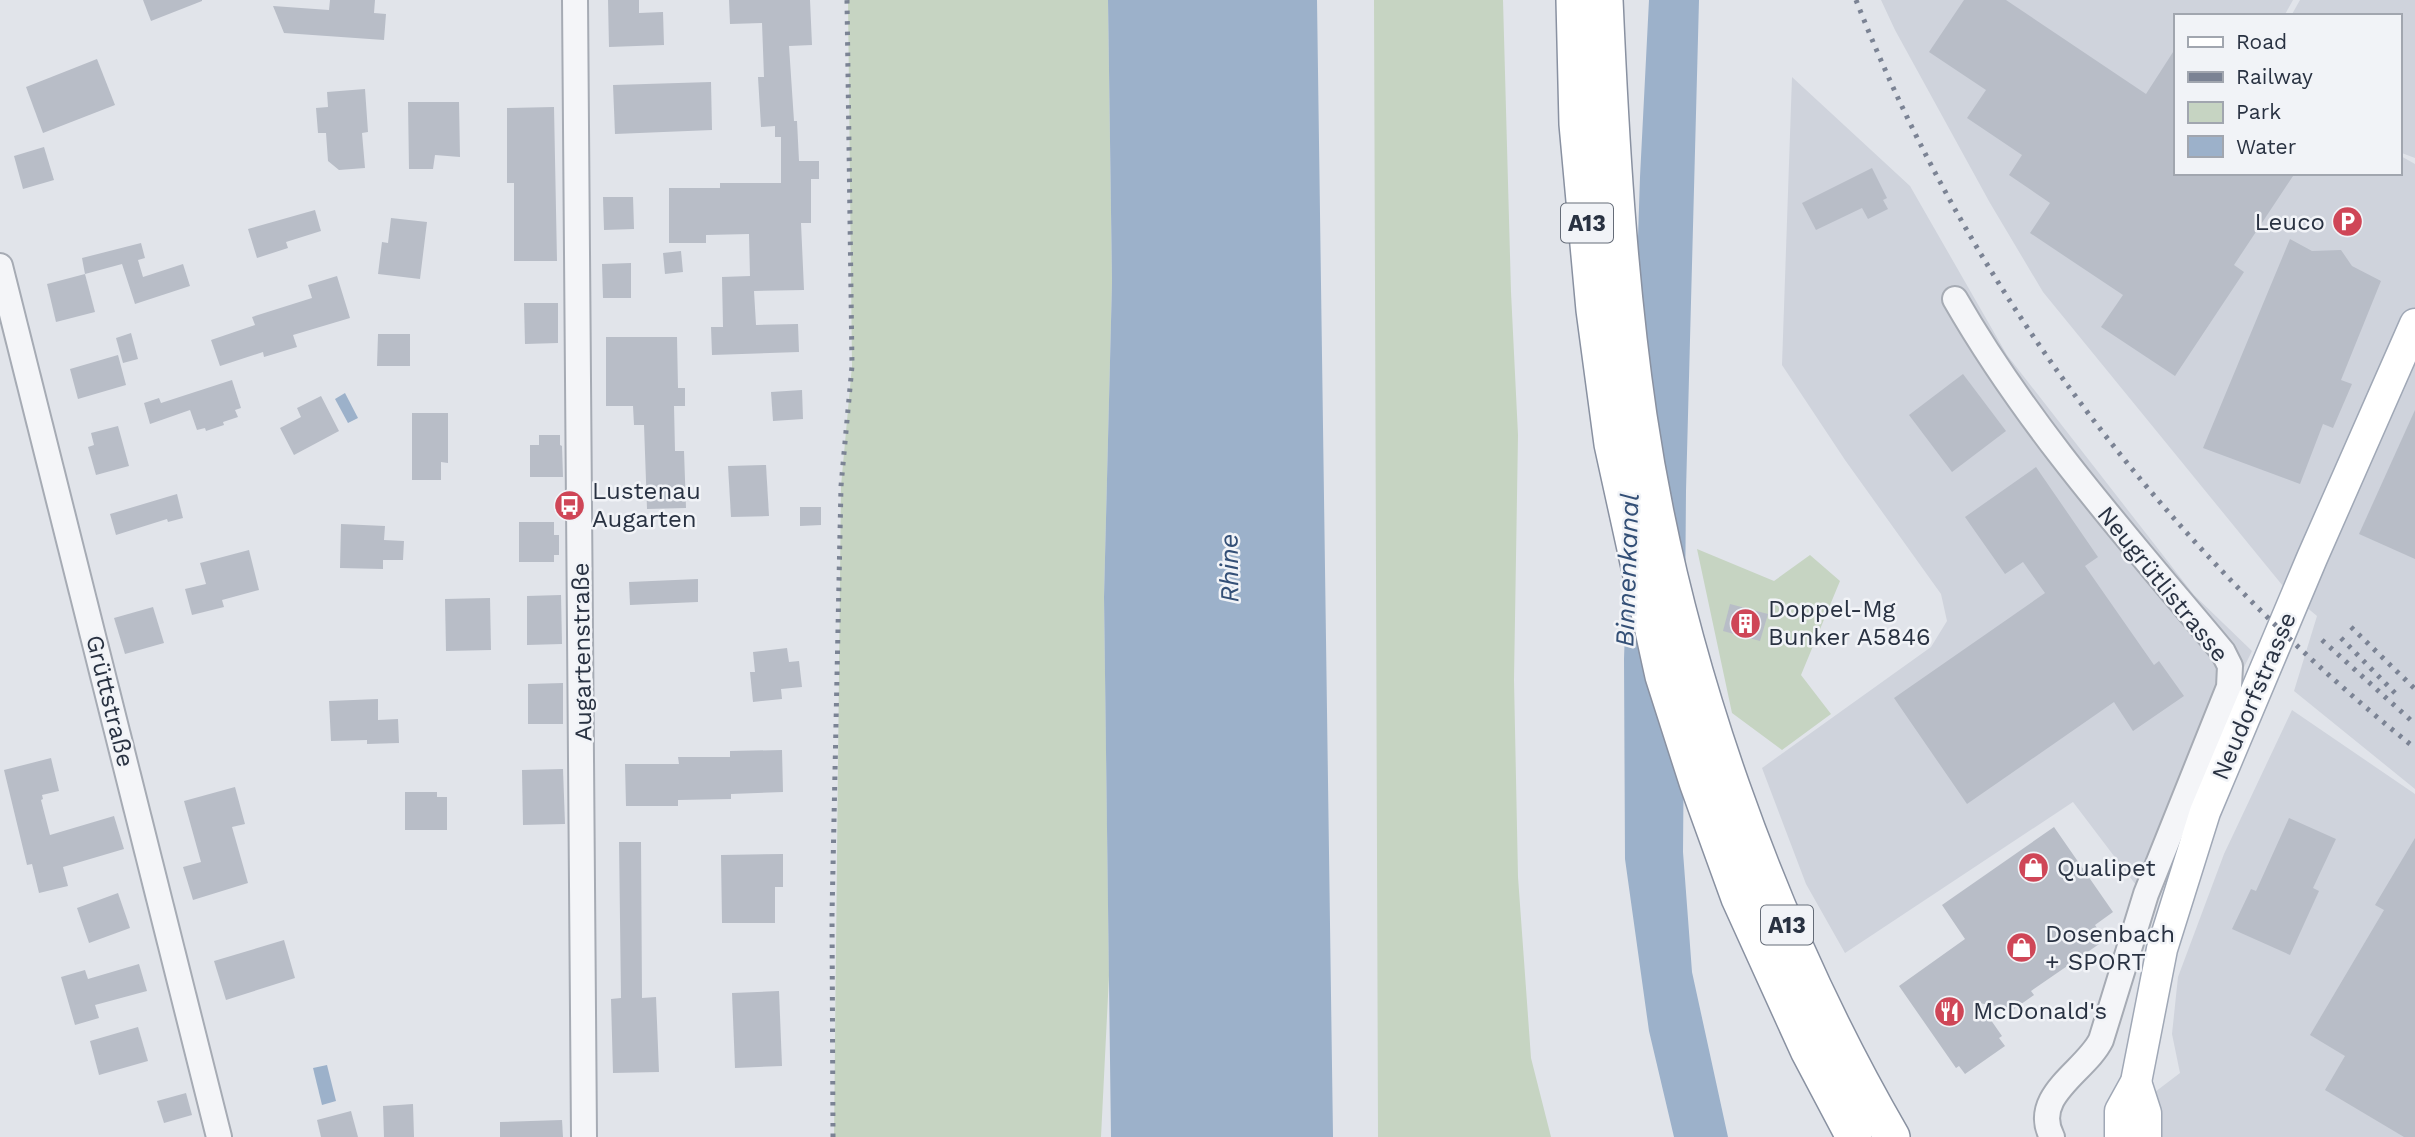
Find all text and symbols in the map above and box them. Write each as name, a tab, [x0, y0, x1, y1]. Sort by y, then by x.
legend	[2174, 14, 2401, 175]
text: Road	[2236, 29, 2287, 54]
text: Railway	[2236, 64, 2313, 89]
text: Park	[2236, 99, 2281, 124]
text: Water	[2236, 134, 2297, 159]
road number: A13	[1561, 204, 1613, 243]
parking icon: Leuco	[2331, 205, 2365, 239]
place label: Leuco	[2255, 208, 2325, 236]
place label: Lustenau Augarten	[592, 477, 701, 533]
bus stop icon: Lustenau Augarten	[552, 488, 586, 522]
water label: Binnenkanal	[1609, 492, 1645, 647]
street label: Neugrütlistrasse	[2092, 501, 2234, 667]
water label: Rhine	[1213, 533, 1245, 603]
street label: Augartenstraße	[566, 562, 598, 742]
place label: Doppel-Mg Bunker A5846	[1768, 595, 1931, 651]
building icon: Doppel-Mg Bunker A5846	[1728, 606, 1762, 640]
street label: Neudorfstrasse	[2206, 608, 2302, 784]
street label: Grüttstraße	[80, 632, 140, 770]
shop icon: Qualipet	[2017, 851, 2051, 885]
place label: Qualipet	[2057, 854, 2156, 882]
road number: A13	[1761, 906, 1813, 944]
place label: Dosenbach + SPORT	[2045, 920, 2175, 976]
shop icon: Dosenbach + SPORT	[2005, 931, 2039, 965]
restaurant icon: McDonald's	[1933, 994, 1967, 1028]
place label: McDonald's	[1973, 997, 2107, 1025]

